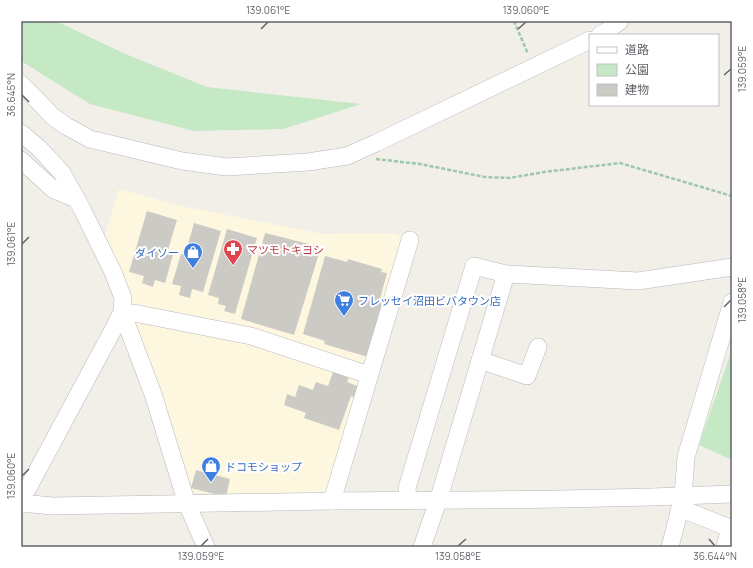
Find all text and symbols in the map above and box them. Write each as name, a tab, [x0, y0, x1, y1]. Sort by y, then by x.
text: 139.061°E	[246, 3, 290, 17]
text: 139.060°E	[503, 3, 550, 17]
legend	[589, 34, 719, 106]
text: 道路	[625, 41, 649, 58]
text: 139.059°E	[735, 46, 749, 92]
text: 公園	[625, 61, 649, 78]
text: 36.645°N	[4, 73, 18, 117]
text: 建物	[625, 81, 649, 98]
text: 139.061°E	[4, 222, 18, 266]
pharmacy icon: マツモトキヨシ	[222, 238, 244, 266]
shop icon: ダイソー	[182, 241, 204, 269]
place label: マツモトキヨシ	[247, 242, 324, 257]
place label: ダイソー	[135, 245, 179, 260]
text: 139.058°E	[735, 277, 749, 323]
supermarket icon: フレッセイ沼田ビバタウン店	[333, 289, 355, 317]
place label: フレッセイ沼田ビバタウン店	[358, 293, 501, 308]
text: 139.060°E	[4, 452, 18, 499]
shop icon: ドコモショップ	[200, 455, 222, 483]
place label: ドコモショップ	[225, 459, 302, 474]
text: 139.059°E	[178, 549, 224, 563]
text: 139.058°E	[435, 549, 481, 563]
text: 36.644°N	[693, 549, 737, 563]

